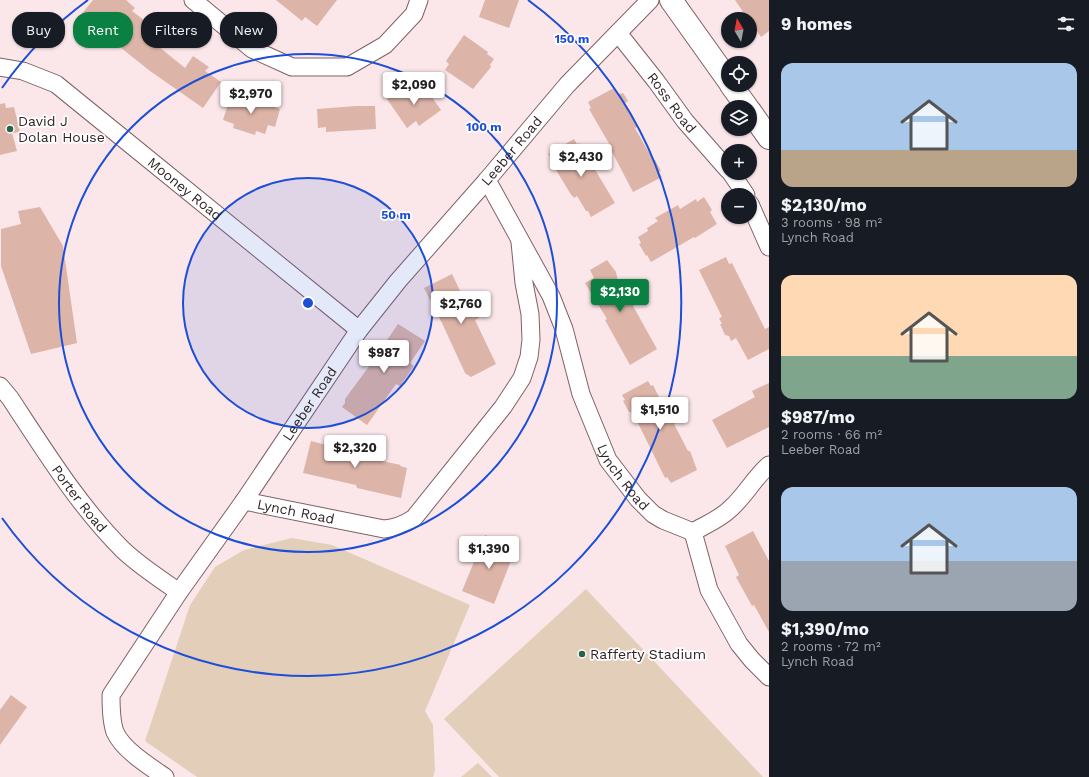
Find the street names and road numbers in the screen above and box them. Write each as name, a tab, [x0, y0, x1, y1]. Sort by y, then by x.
street label: Ross Road	[644, 69, 700, 136]
street label: Leeber Road	[478, 113, 545, 189]
street label: Mooney Road	[145, 154, 225, 224]
street label: Leeber Road	[279, 364, 340, 444]
street label: Lynch Road	[594, 442, 653, 514]
street label: Porter Road	[49, 462, 110, 535]
street label: Lynch Road	[256, 496, 336, 527]

